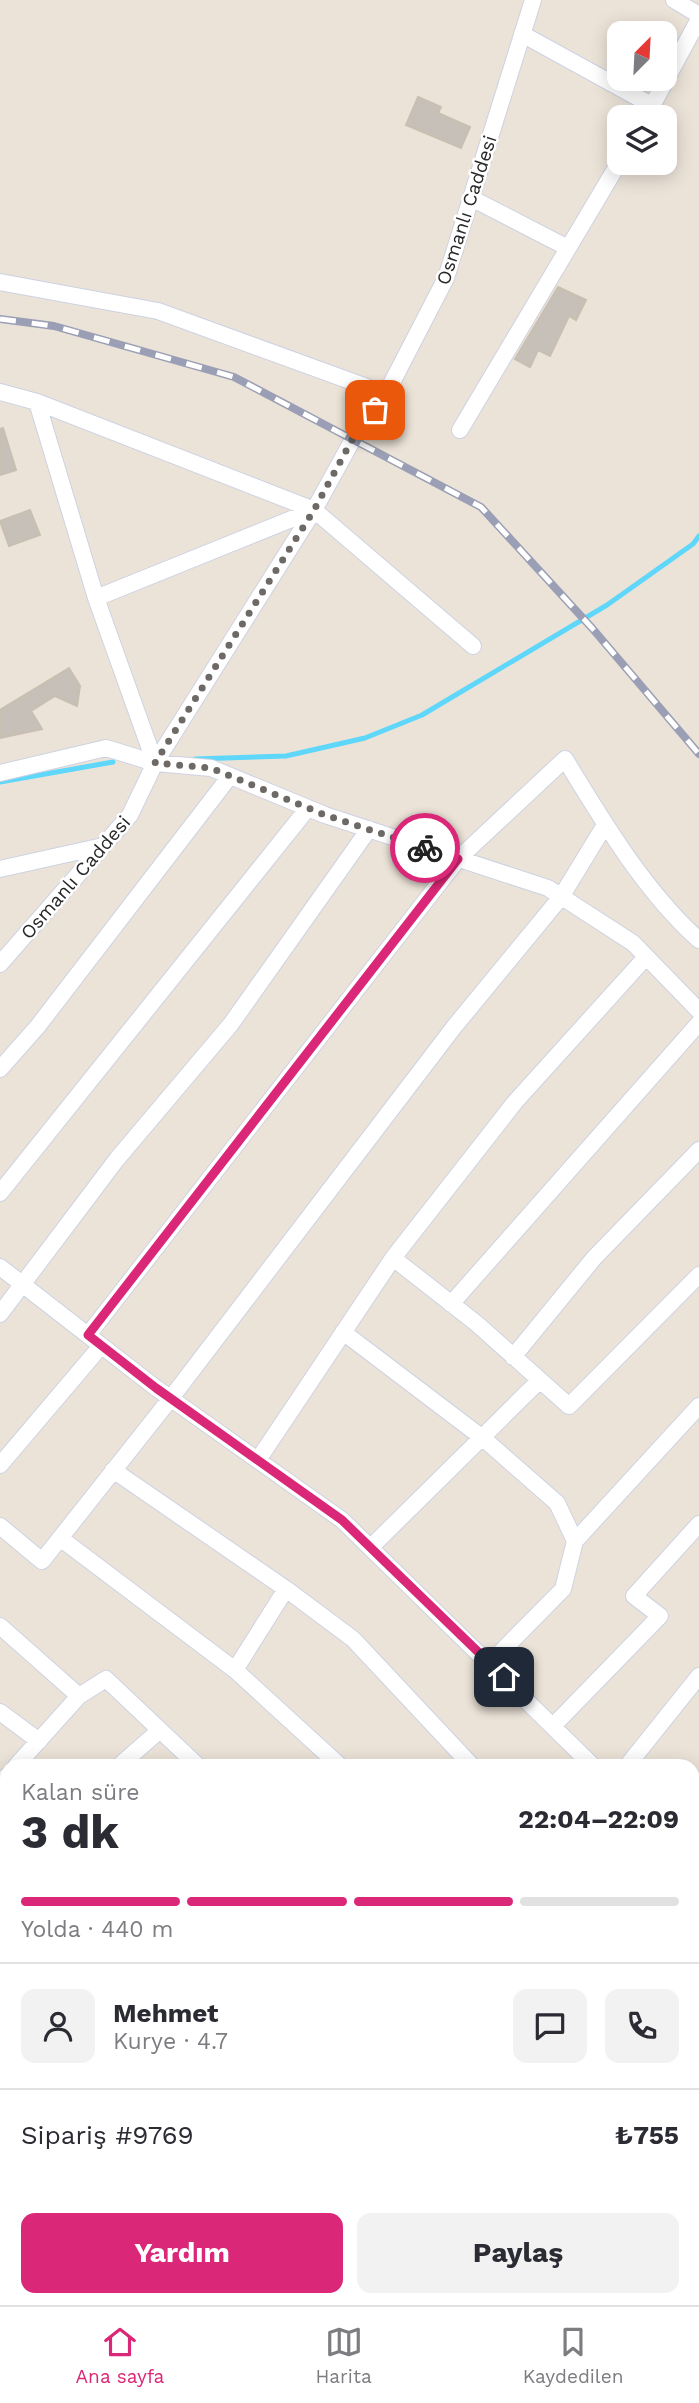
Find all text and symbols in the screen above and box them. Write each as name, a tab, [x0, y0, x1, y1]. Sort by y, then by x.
north arrow	[607, 21, 677, 91]
map controls	[607, 21, 677, 175]
button: layers	[607, 105, 677, 175]
street label: Osmanlı Caddesi	[431, 132, 501, 288]
pin	[345, 380, 405, 440]
icon: bag	[356, 391, 394, 429]
street label: Osmanlı Caddesi	[16, 811, 135, 944]
courier	[390, 813, 460, 883]
icon: bike	[406, 829, 444, 867]
pin	[474, 1647, 534, 1707]
icon: home	[485, 1658, 523, 1696]
text: Kalan süre	[21, 1779, 140, 1806]
text: 22:04–22:09	[518, 1804, 679, 1834]
text: 3 dk	[21, 1805, 119, 1859]
text: Yolda · 440 m	[21, 1916, 173, 1943]
button: person	[21, 1989, 95, 2063]
button: chat	[513, 1989, 587, 2063]
button: phone	[605, 1989, 679, 2063]
text: Mehmet	[113, 1998, 218, 2028]
text: Kurye · 4.7	[113, 2028, 228, 2055]
text: Sipariş #9769	[21, 2120, 194, 2150]
text: ₺755	[615, 2120, 679, 2150]
button: Yardım	[21, 2213, 343, 2293]
button: Paylaş	[357, 2213, 679, 2293]
tab: Ana sayfa	[76, 2323, 164, 2388]
tab: Harita	[316, 2323, 372, 2388]
tab: Kaydedilen	[523, 2323, 623, 2388]

